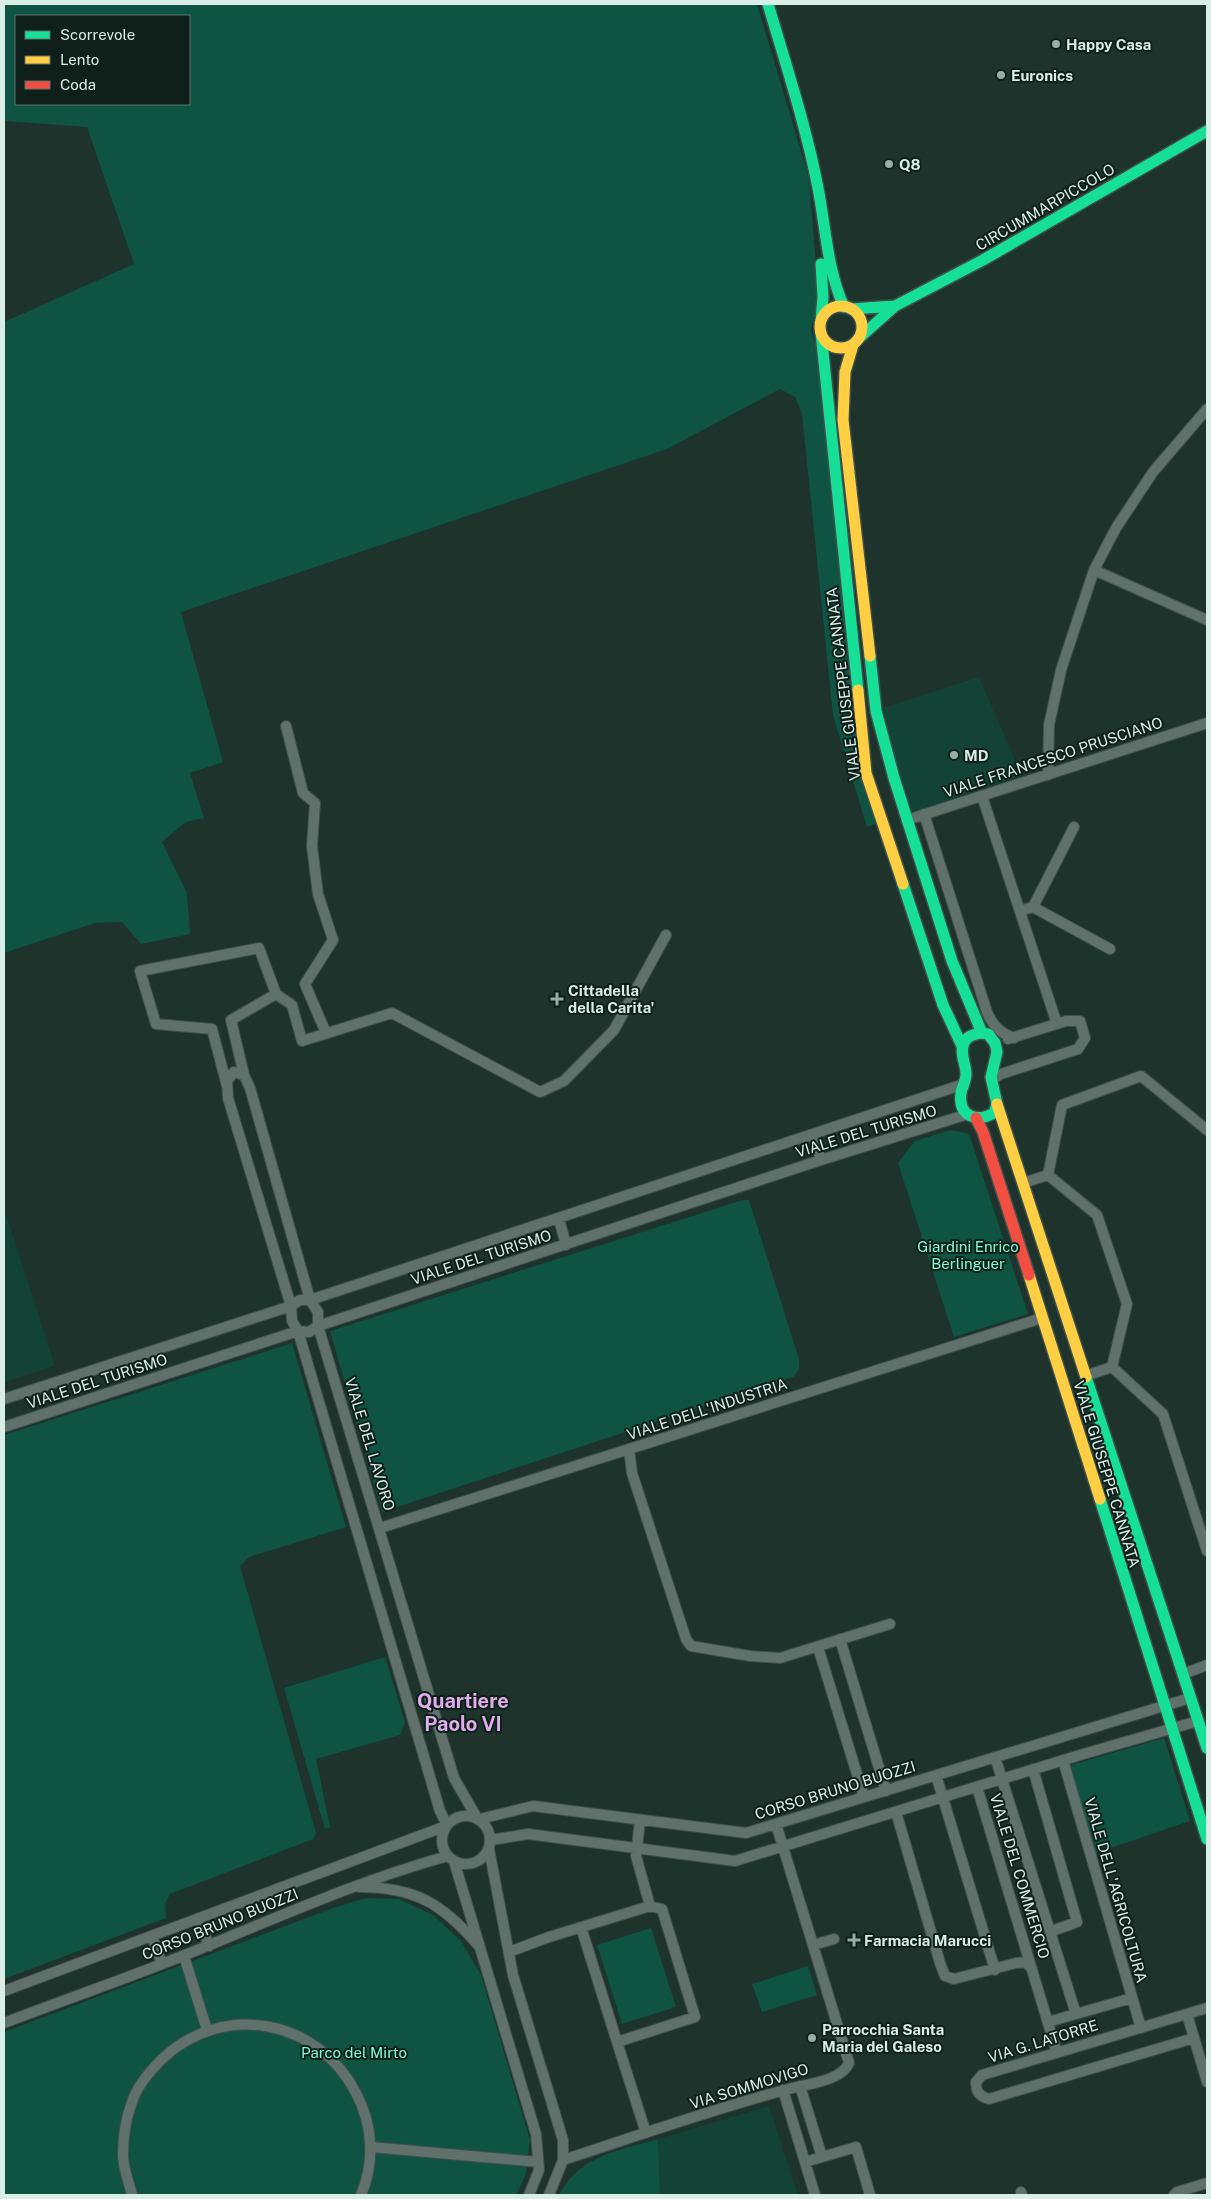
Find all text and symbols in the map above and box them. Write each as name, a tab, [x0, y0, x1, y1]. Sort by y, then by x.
legend	[15, 15, 190, 105]
text: Scorrevole	[60, 26, 135, 43]
place label: Happy Casa	[1066, 36, 1151, 53]
marker: Happy Casa	[1050, 38, 1062, 50]
text: Lento	[60, 51, 99, 68]
place label: Euronics	[1011, 67, 1073, 84]
marker: Euronics	[995, 69, 1007, 81]
text: Coda	[60, 76, 96, 93]
place label: Q8	[899, 156, 921, 173]
marker: Q8	[883, 158, 895, 170]
street label: CIRCUMMARPICCOLO	[973, 160, 1117, 254]
street label: VIALE GIUSEPPE CANNATA	[823, 586, 863, 782]
street label: VIALE FRANCESCO PRUSCIANO	[941, 713, 1165, 801]
place label: MD	[964, 747, 989, 764]
marker: MD	[948, 749, 960, 761]
place label: Cittadella della Carita'	[568, 982, 654, 1016]
marker: Cittadella della Carita'	[550, 992, 564, 1006]
street label: VIALE DEL TURISMO	[793, 1101, 939, 1161]
street label: VIALE DEL TURISMO	[409, 1226, 553, 1288]
park label: Giardini Enrico Berlinguer	[917, 1238, 1019, 1272]
street label: VIALE DEL TURISMO	[25, 1350, 169, 1412]
street label: VIALE DEL LAVORO	[342, 1375, 398, 1513]
street label: VIALE DELL'INDUSTRIA	[625, 1375, 790, 1443]
street label: VIALE GIUSEPPE CANNATA	[1070, 1378, 1144, 1570]
district label: Quartiere Paolo VI	[417, 1689, 509, 1736]
street label: CORSO BRUNO BUOZZI	[753, 1757, 917, 1823]
street label: VIALE DEL COMMERCIO	[987, 1791, 1053, 1961]
street label: VIALE DELL'AGRICOLTURA	[1081, 1795, 1151, 1985]
street label: CORSO BRUNO BUOZZI	[139, 1885, 301, 1963]
place label: Farmacia Marucci	[864, 1932, 991, 1949]
marker: Farmacia Marucci	[848, 1934, 860, 1946]
street label: VIA G. LATORRE	[986, 2016, 1100, 2066]
place label: Parrocchia Santa Maria del Galeso	[822, 2021, 944, 2055]
marker: Parrocchia Santa Maria del Galeso	[806, 2032, 818, 2044]
park label: Parco del Mirto	[301, 2044, 407, 2061]
street label: VIA SOMMOVIGO	[688, 2060, 810, 2112]

